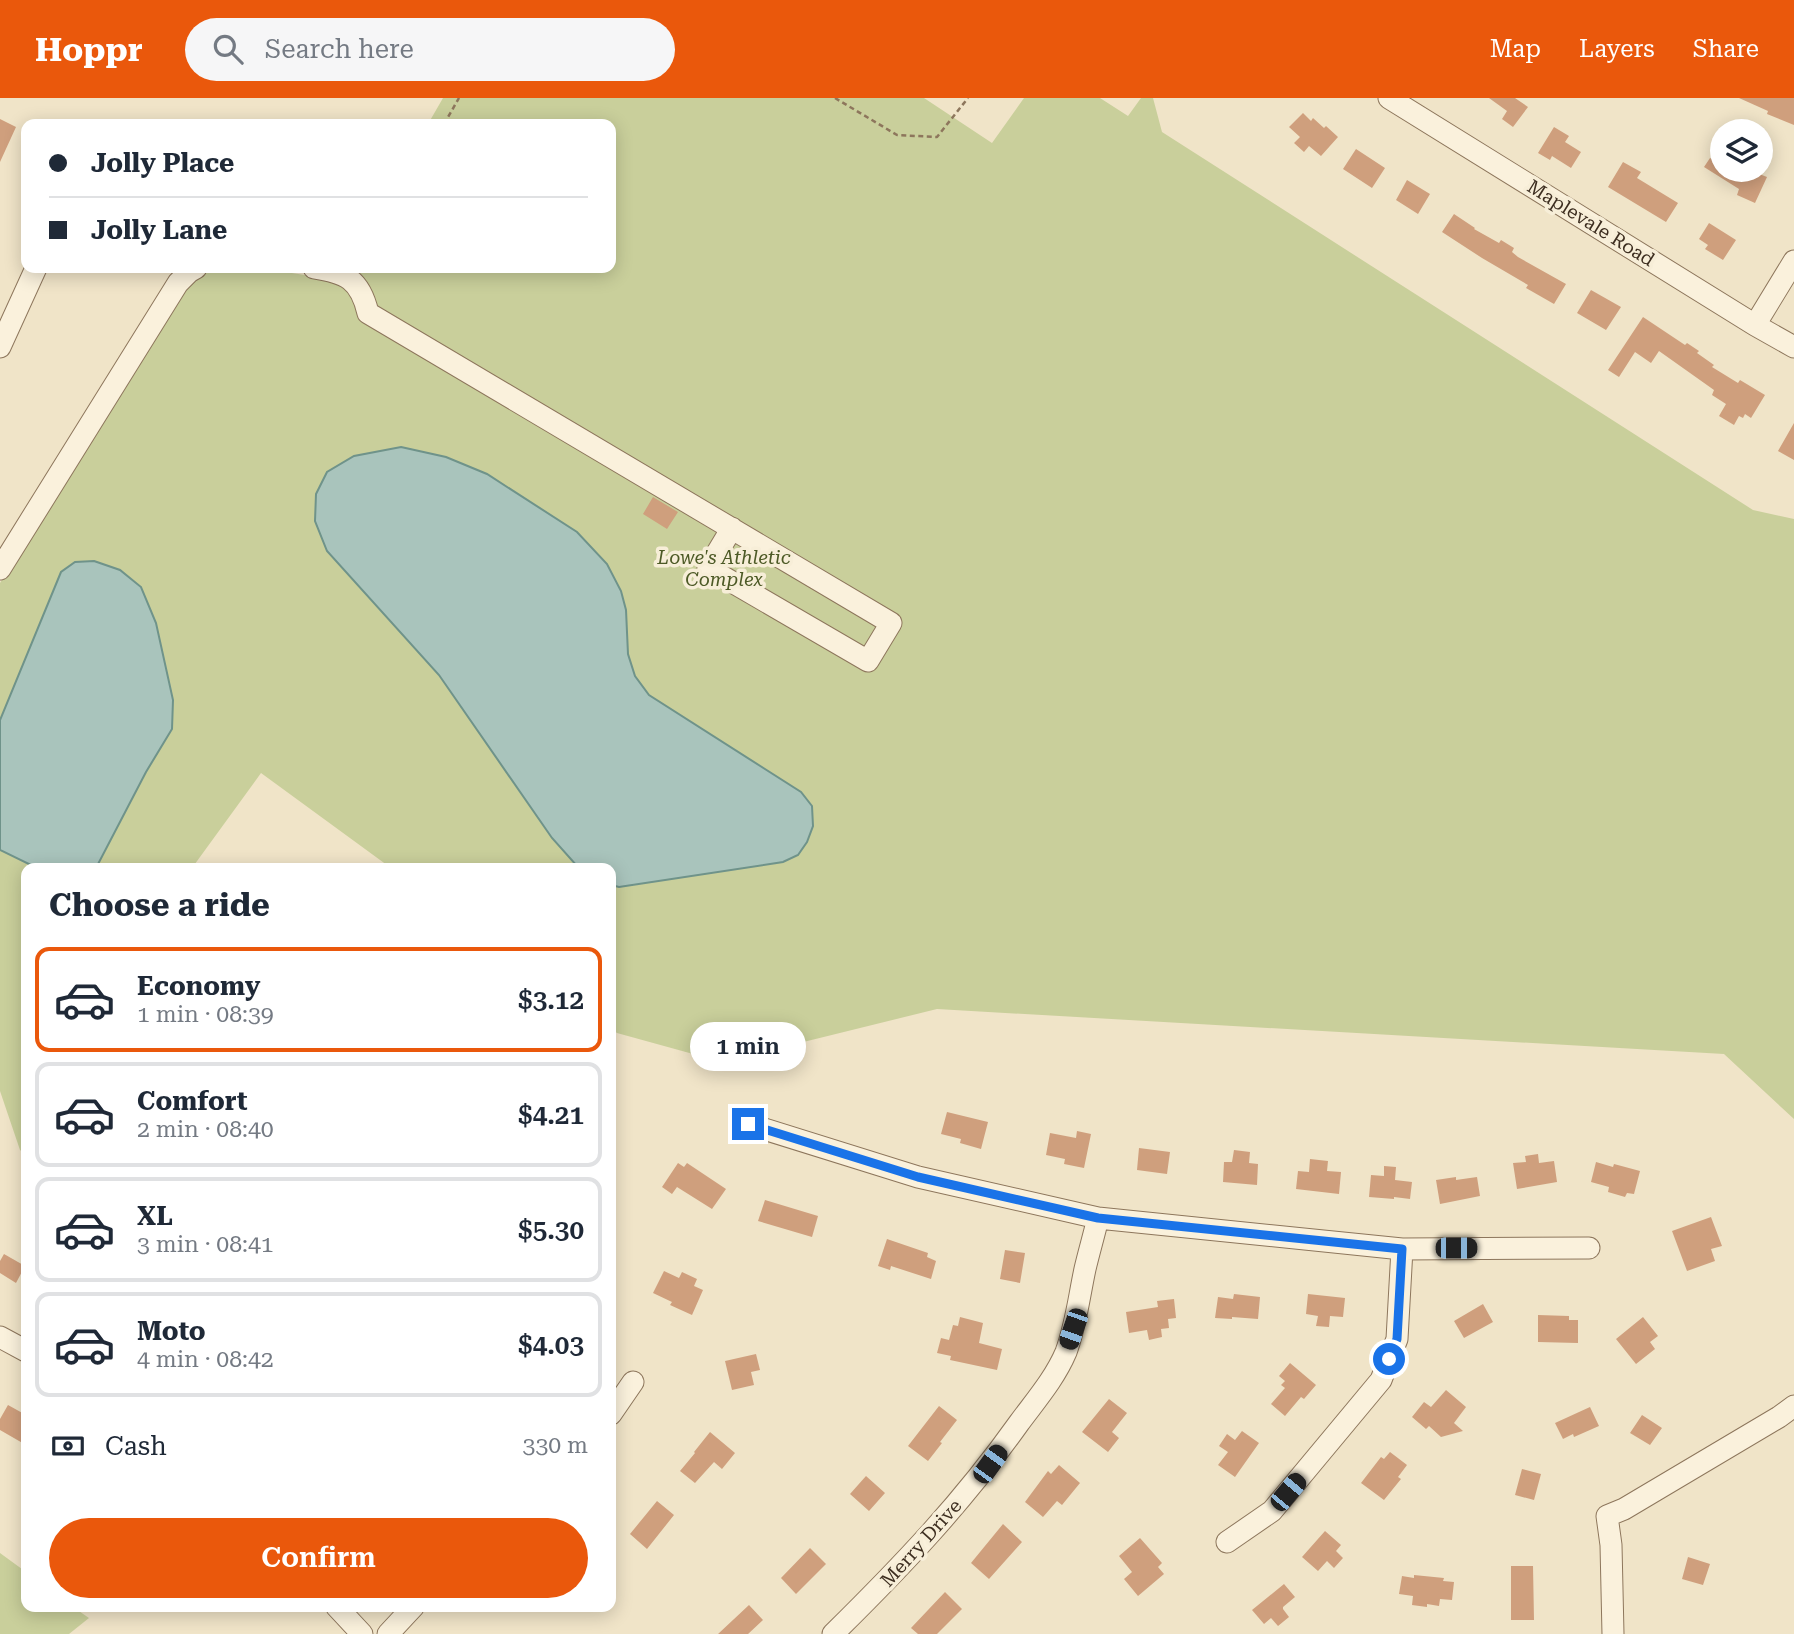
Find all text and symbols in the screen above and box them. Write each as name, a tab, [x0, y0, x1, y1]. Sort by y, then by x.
search box	[185, 18, 675, 81]
text: Hoppr	[35, 30, 143, 69]
icon: search	[209, 30, 247, 68]
text: Search here	[265, 34, 414, 64]
text: Map	[1490, 35, 1541, 63]
text: Layers	[1579, 35, 1655, 63]
text: Share	[1693, 35, 1759, 63]
map controls	[1710, 119, 1773, 182]
button: layers	[1710, 119, 1773, 182]
text: Jolly Place	[91, 148, 234, 178]
street label: Maplevale Road	[1523, 175, 1659, 271]
text: Jolly Lane	[91, 215, 227, 245]
park label: Lowe's Athletic Complex	[656, 546, 791, 591]
text: Choose a ride	[49, 886, 270, 924]
icon: car	[53, 968, 116, 1031]
text: Economy	[137, 971, 260, 1001]
text: $3.12	[518, 985, 584, 1015]
text: 1 min · 08:39	[137, 1001, 274, 1028]
callout: 1 min	[690, 1023, 806, 1072]
text: 1 min	[716, 1033, 780, 1060]
icon: car	[53, 1083, 116, 1146]
text: Comfort	[137, 1086, 247, 1116]
text: $4.21	[518, 1100, 584, 1130]
route end	[732, 1108, 764, 1140]
text: 2 min · 08:40	[137, 1116, 274, 1143]
icon: car	[53, 1198, 116, 1261]
text: XL	[137, 1201, 173, 1231]
text: $5.30	[518, 1215, 584, 1245]
text: 3 min · 08:41	[137, 1231, 274, 1258]
car	[1436, 1238, 1478, 1259]
car	[1057, 1306, 1090, 1352]
icon: car	[53, 1313, 116, 1376]
text: Moto	[137, 1316, 206, 1346]
text: $4.03	[518, 1330, 584, 1360]
route start	[1373, 1343, 1405, 1375]
text: 4 min · 08:42	[137, 1346, 274, 1373]
icon: cash	[49, 1427, 87, 1465]
text: Cash	[105, 1431, 167, 1461]
text: 330 m	[523, 1432, 588, 1459]
car	[970, 1441, 1011, 1487]
car	[1267, 1469, 1310, 1515]
street label: Merry Drive	[876, 1494, 966, 1592]
button: Confirm	[49, 1518, 588, 1598]

